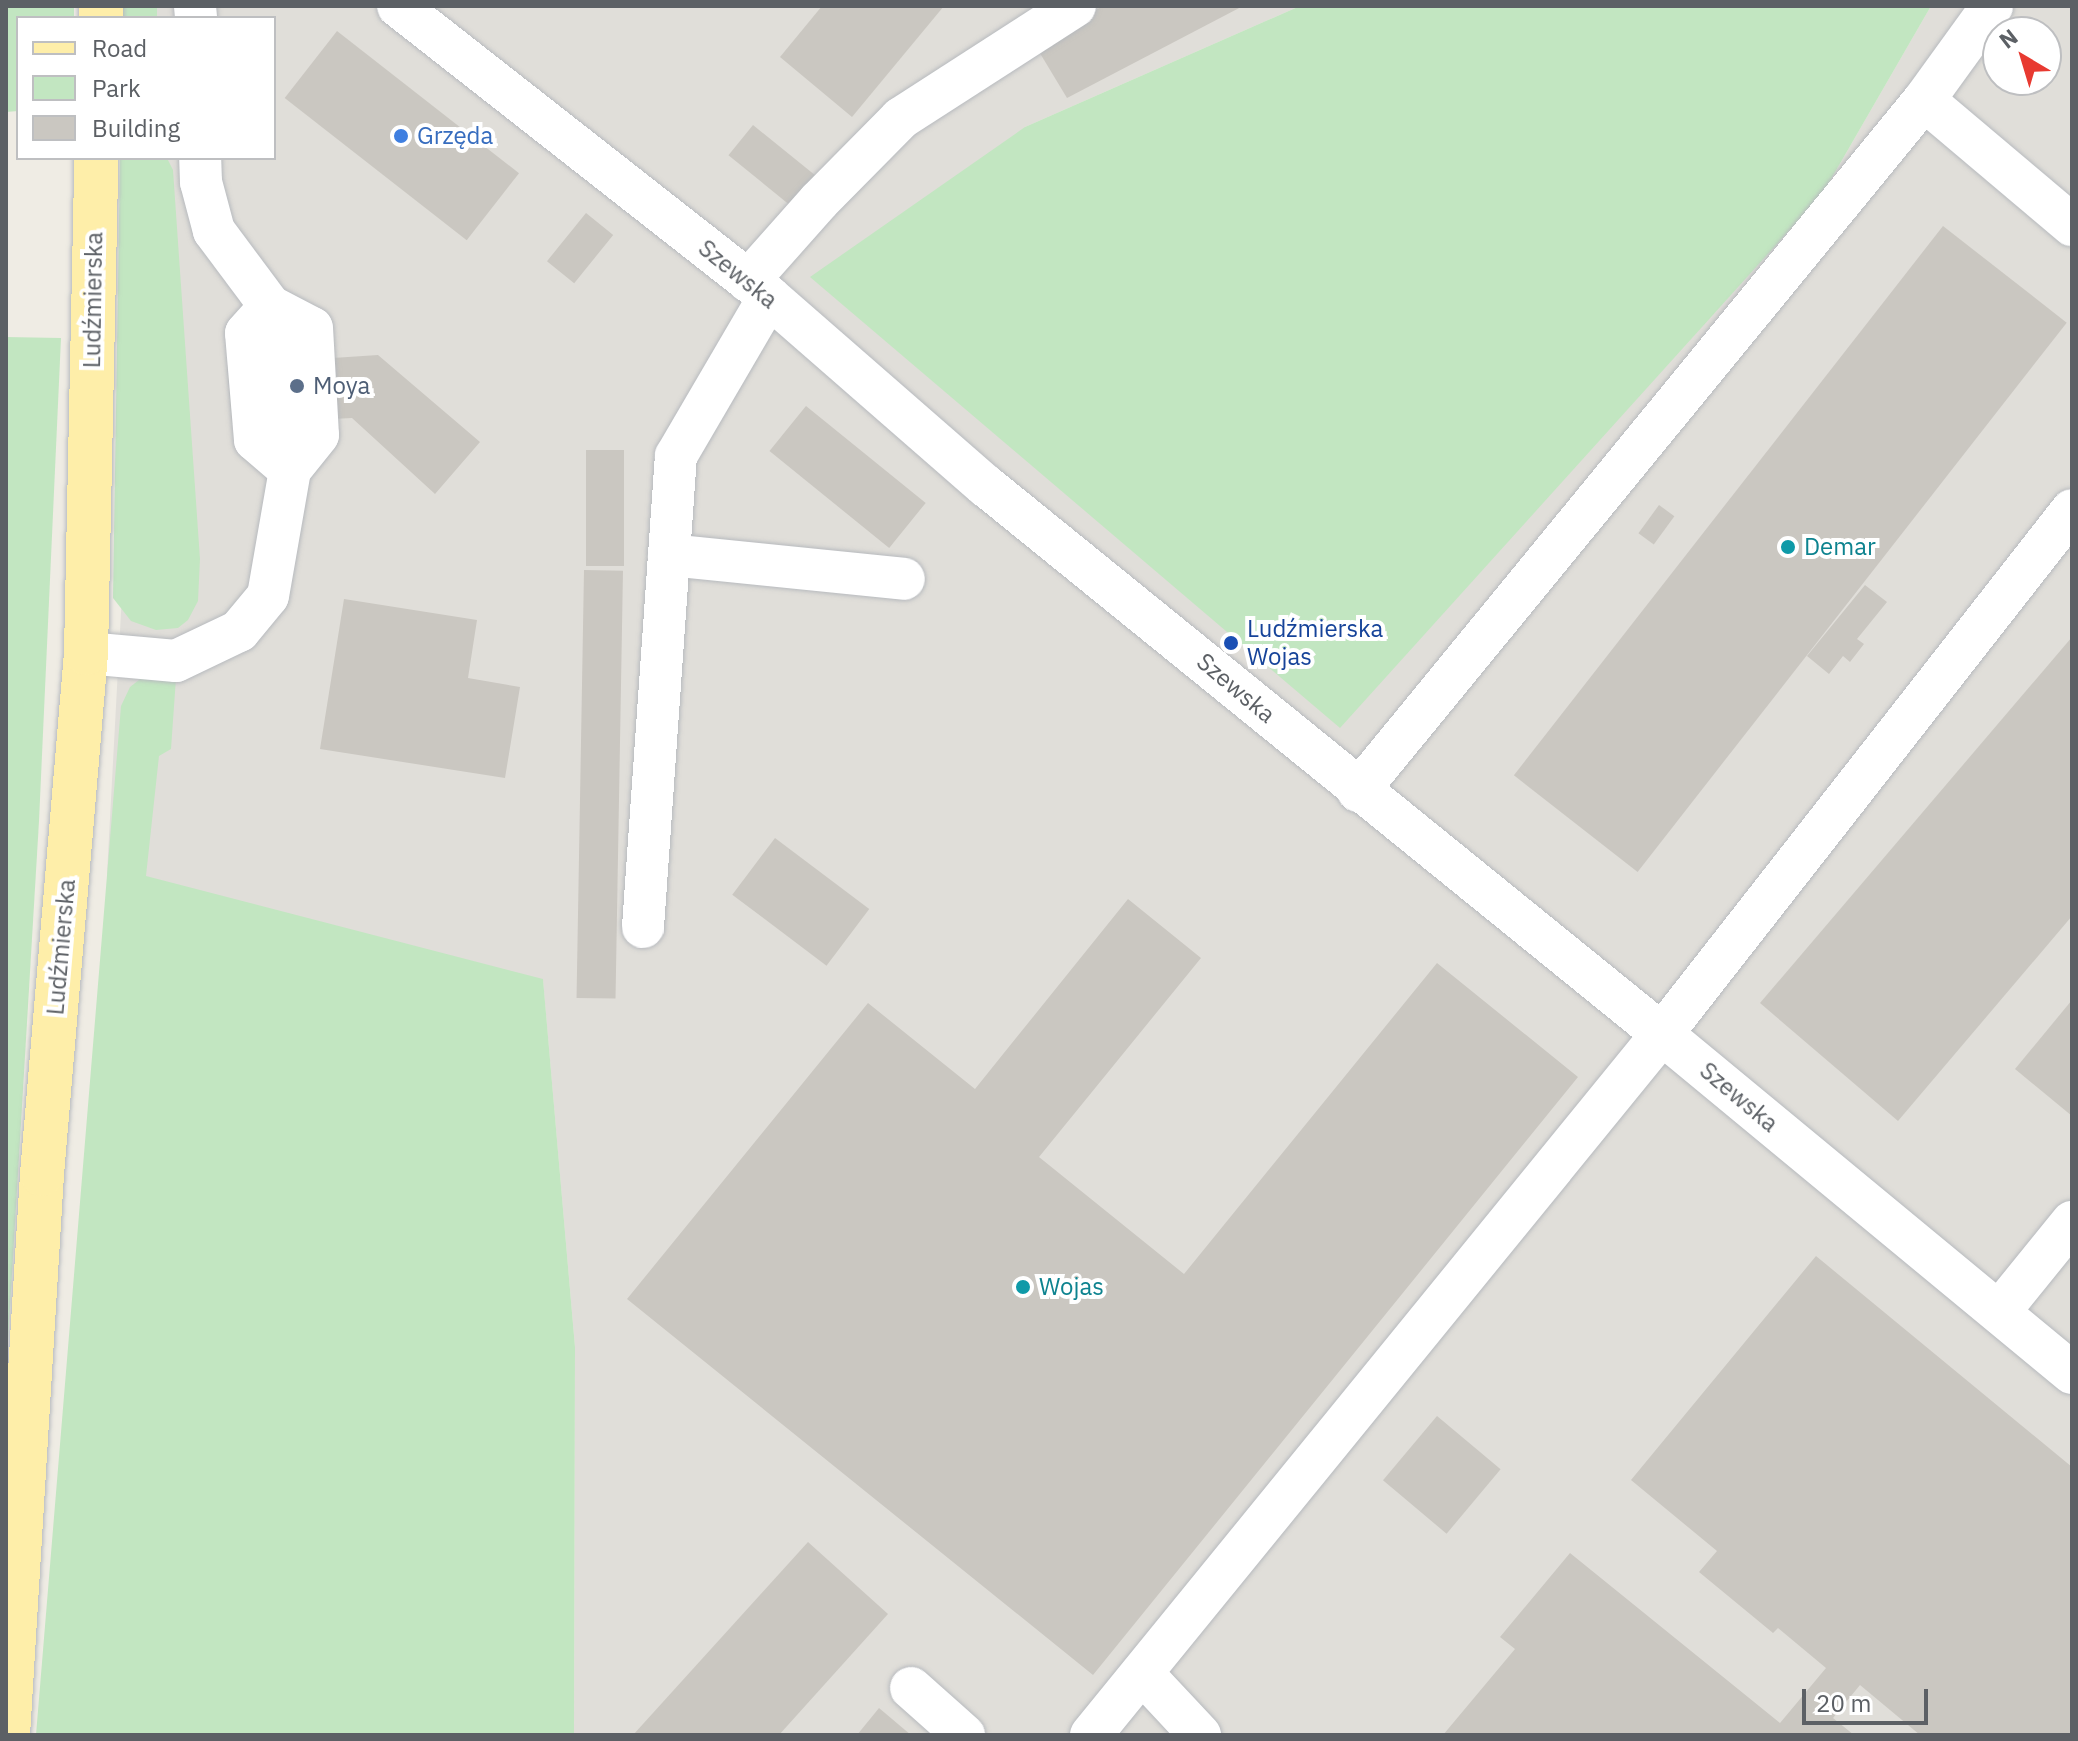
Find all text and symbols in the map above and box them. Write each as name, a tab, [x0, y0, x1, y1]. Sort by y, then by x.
legend	[16, 16, 276, 160]
north arrow	[1982, 16, 2062, 96]
text: N	[1993, 22, 2023, 55]
text: Road	[92, 32, 147, 64]
text: Park	[92, 72, 141, 104]
text: Building	[92, 112, 180, 144]
place label: Grzęda	[417, 122, 493, 150]
marker: Grzęda	[392, 127, 410, 145]
street label: Ludźmierska	[77, 232, 109, 368]
street label: Szewska	[693, 233, 783, 315]
place label: Moya	[313, 372, 370, 400]
marker: Moya	[288, 377, 306, 395]
place label: Demar	[1804, 533, 1876, 561]
marker: Demar	[1779, 538, 1797, 556]
place label: Ludźmierska Wojas	[1247, 615, 1383, 671]
marker: Ludźmierska Wojas	[1222, 634, 1240, 652]
street label: Szewska	[1191, 647, 1281, 729]
street label: Ludźmierska	[41, 878, 81, 1016]
street label: Szewska	[1694, 1056, 1784, 1138]
place label: Wojas	[1039, 1273, 1104, 1301]
marker: Wojas	[1014, 1278, 1032, 1296]
scale bar	[1806, 1673, 1932, 1723]
text: 20 m	[1816, 1687, 1871, 1719]

